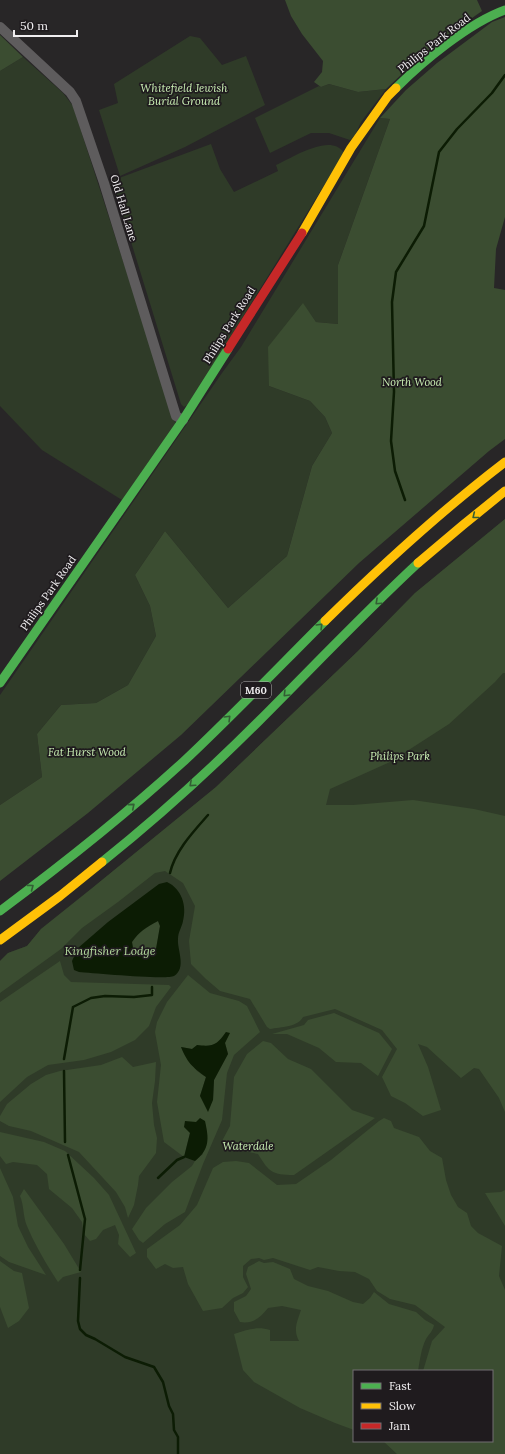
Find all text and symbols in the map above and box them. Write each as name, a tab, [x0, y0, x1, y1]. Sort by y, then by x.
street label: Philips Park Road	[395, 10, 473, 76]
scale bar	[14, 12, 77, 38]
text: 50 m	[20, 18, 48, 33]
park label: Whitefield Jewish Burial Ground	[140, 81, 228, 108]
street label: Old Hall Lane	[107, 173, 141, 243]
street label: Philips Park Road	[200, 284, 259, 366]
park label: North Wood	[382, 375, 443, 389]
one-way arrow	[472, 511, 479, 518]
street label: Philips Park Road	[17, 553, 79, 633]
one-way arrow	[375, 598, 383, 605]
one-way arrow	[315, 623, 323, 631]
road number: M60	[241, 682, 271, 698]
one-way arrow	[283, 689, 290, 697]
one-way arrow	[223, 715, 231, 723]
park label: Fat Hurst Wood	[48, 745, 127, 759]
park label: Philips Park	[370, 749, 430, 763]
one-way arrow	[189, 780, 197, 787]
one-way arrow	[128, 803, 135, 810]
one-way arrow	[27, 885, 34, 892]
water label: Kingfisher Lodge	[64, 943, 156, 958]
park label: Waterdale	[223, 1139, 273, 1153]
legend	[353, 1370, 493, 1442]
text: Fast	[389, 1378, 412, 1393]
text: Slow	[389, 1398, 416, 1413]
text: Jam	[388, 1418, 410, 1433]

